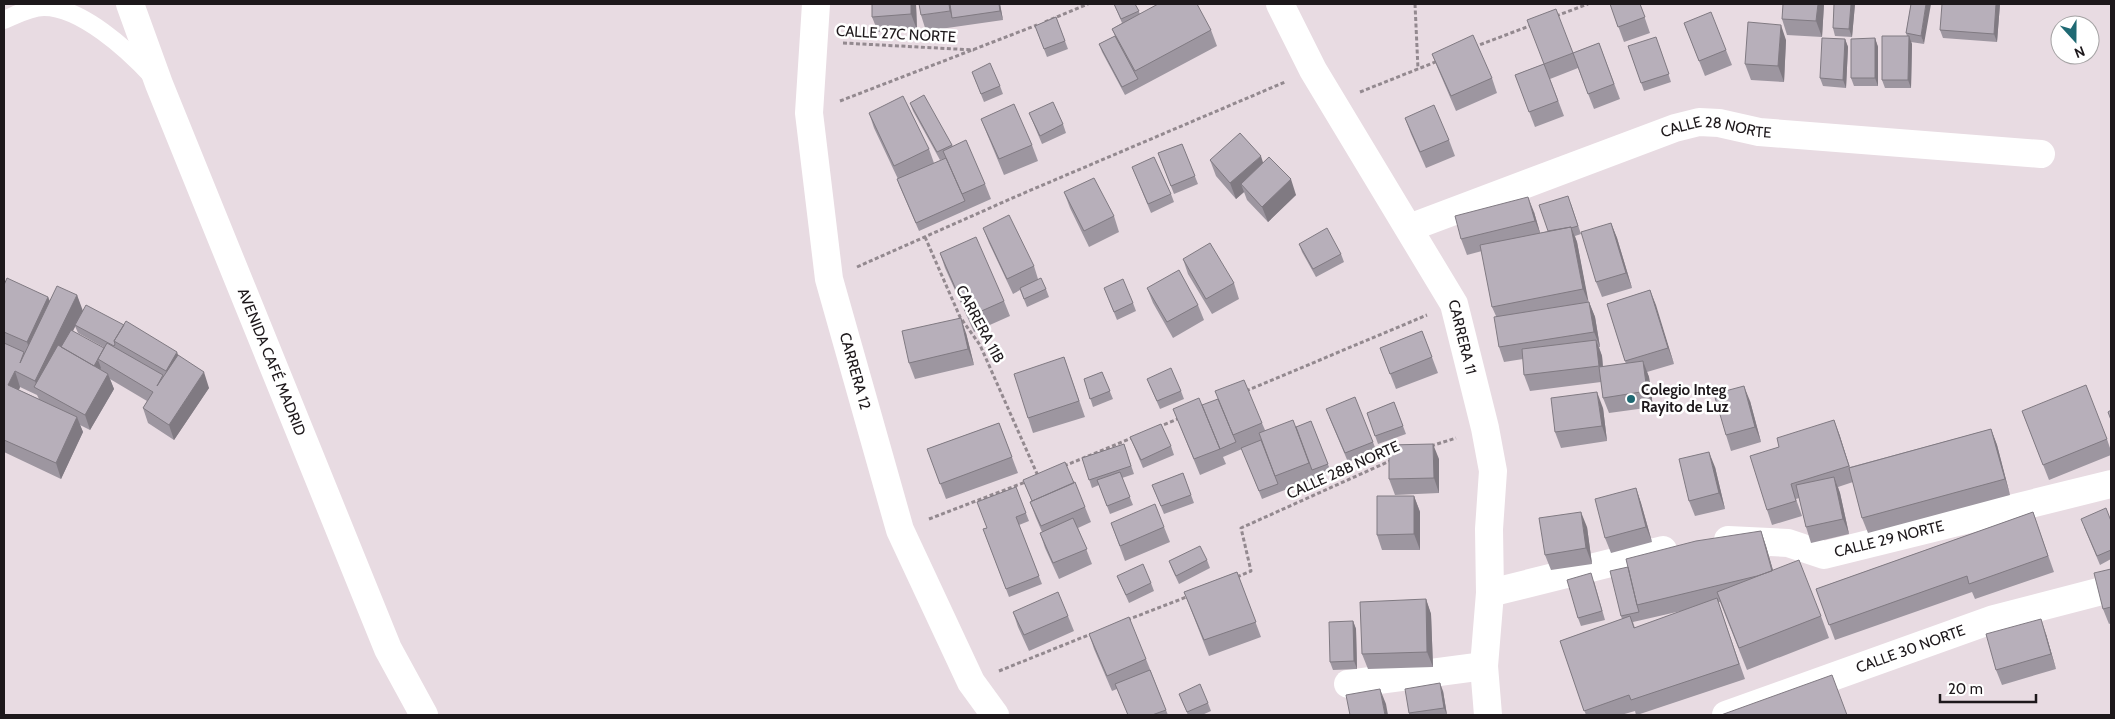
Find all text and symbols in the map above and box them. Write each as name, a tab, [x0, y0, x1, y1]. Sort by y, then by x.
north arrow	[2050, 15, 2100, 65]
street label: CALLE 27C NORTE	[835, 22, 957, 46]
text: N	[2072, 42, 2088, 62]
street label: CALLE 28 NORTE	[1658, 113, 1772, 142]
street label: CARRERA 11B	[952, 282, 1008, 366]
street label: AVENIDA CAFÉ MADRID	[234, 285, 310, 439]
street label: CARRERA 11	[1444, 298, 1480, 376]
street label: CARRERA 12	[836, 330, 875, 412]
place label: Colegio Integ Rayito de Luz	[1641, 381, 1729, 416]
marker: Colegio Integ Rayito de Luz	[1625, 393, 1637, 405]
street label: CALLE 28B NORTE	[1284, 437, 1402, 503]
street label: CALLE 29 NORTE	[1832, 517, 1946, 561]
street label: CALLE 30 NORTE	[1854, 621, 1967, 677]
scale bar	[1940, 672, 2036, 704]
text: 20 m	[1948, 680, 1983, 698]

